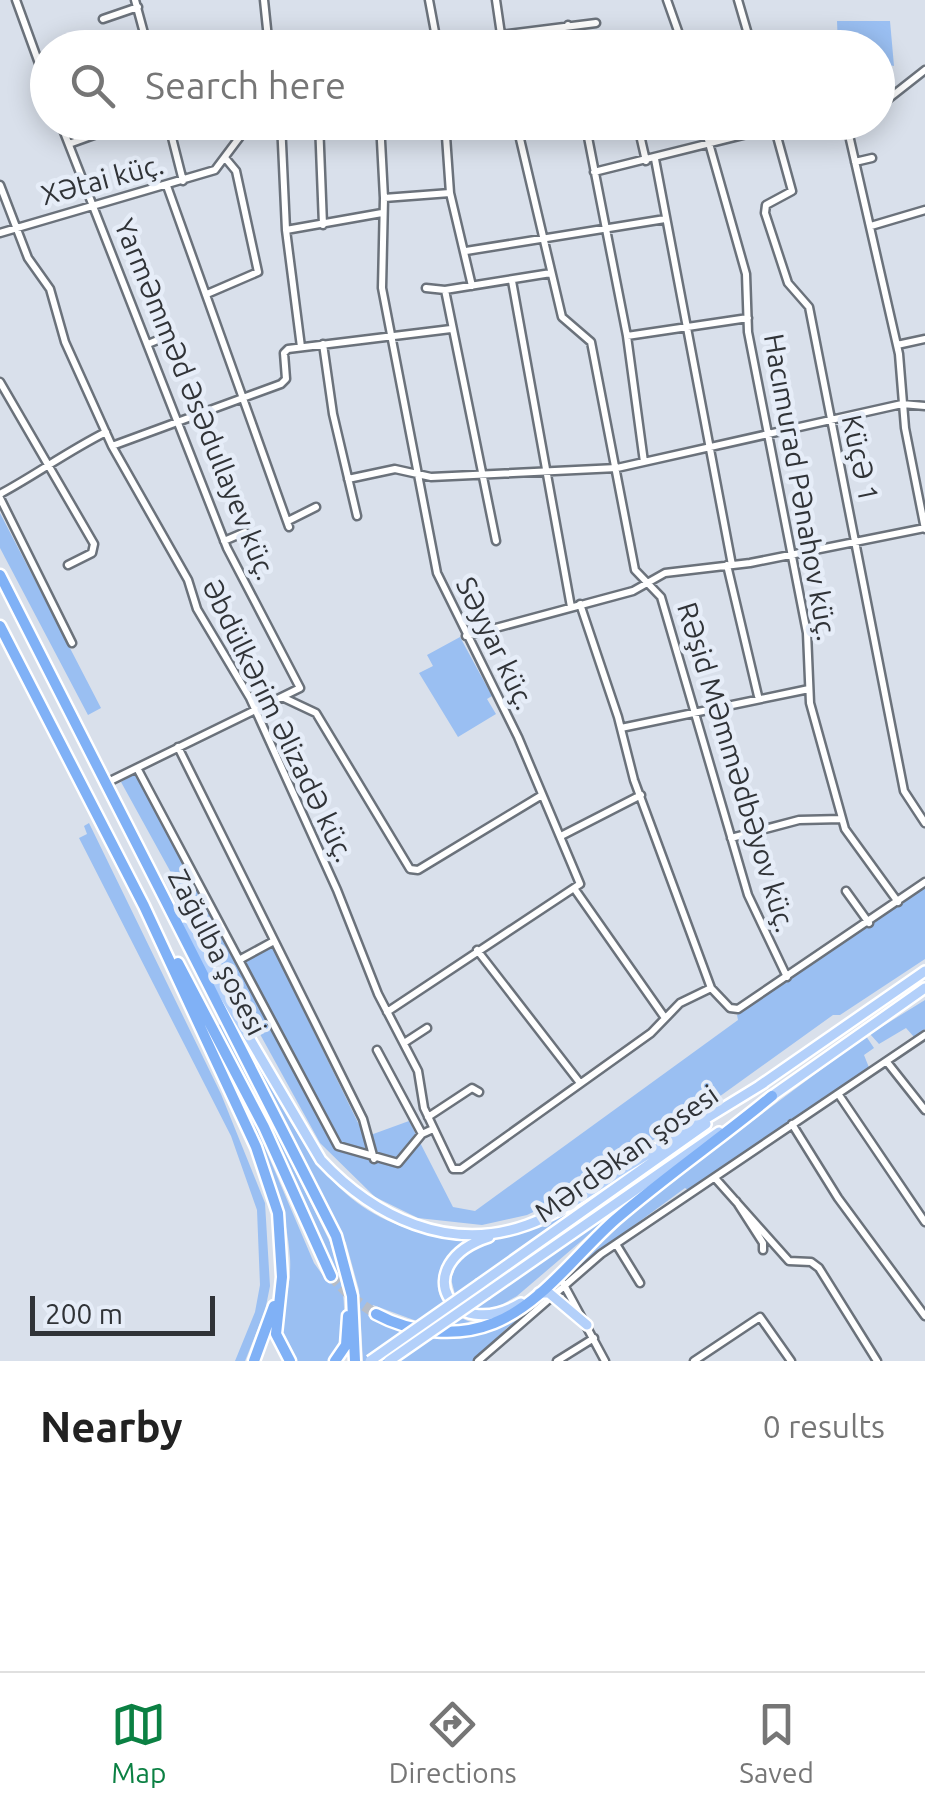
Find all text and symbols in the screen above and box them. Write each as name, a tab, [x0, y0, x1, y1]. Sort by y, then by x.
search box	[30, 30, 895, 140]
icon: search	[65, 58, 120, 113]
text: Search here	[145, 64, 346, 106]
street label: Xətai küç.	[37, 148, 167, 210]
street label: Yarməmməd Əsədullayev küç.	[109, 214, 283, 584]
street label: Hacımurad Pənahov küç.	[759, 331, 843, 643]
street label: Küçə 1	[837, 412, 885, 504]
street label: Səyyar küç.	[451, 572, 541, 714]
street label: Əbdülkərim Əlizadə küç.	[197, 574, 361, 866]
street label: Rəşid Məmmədbəyov küç.	[672, 598, 802, 936]
street label: Zağulba şosesi	[163, 864, 273, 1040]
street label: Mərdəkan şosesi	[528, 1078, 724, 1228]
scale bar	[30, 1291, 215, 1336]
text: 200 m	[45, 1298, 123, 1329]
text: Nearby	[40, 1403, 183, 1450]
text: 0 results	[763, 1408, 885, 1444]
tab: Map	[111, 1697, 166, 1788]
tab: Directions	[389, 1697, 517, 1788]
tab: Saved	[739, 1697, 814, 1788]

